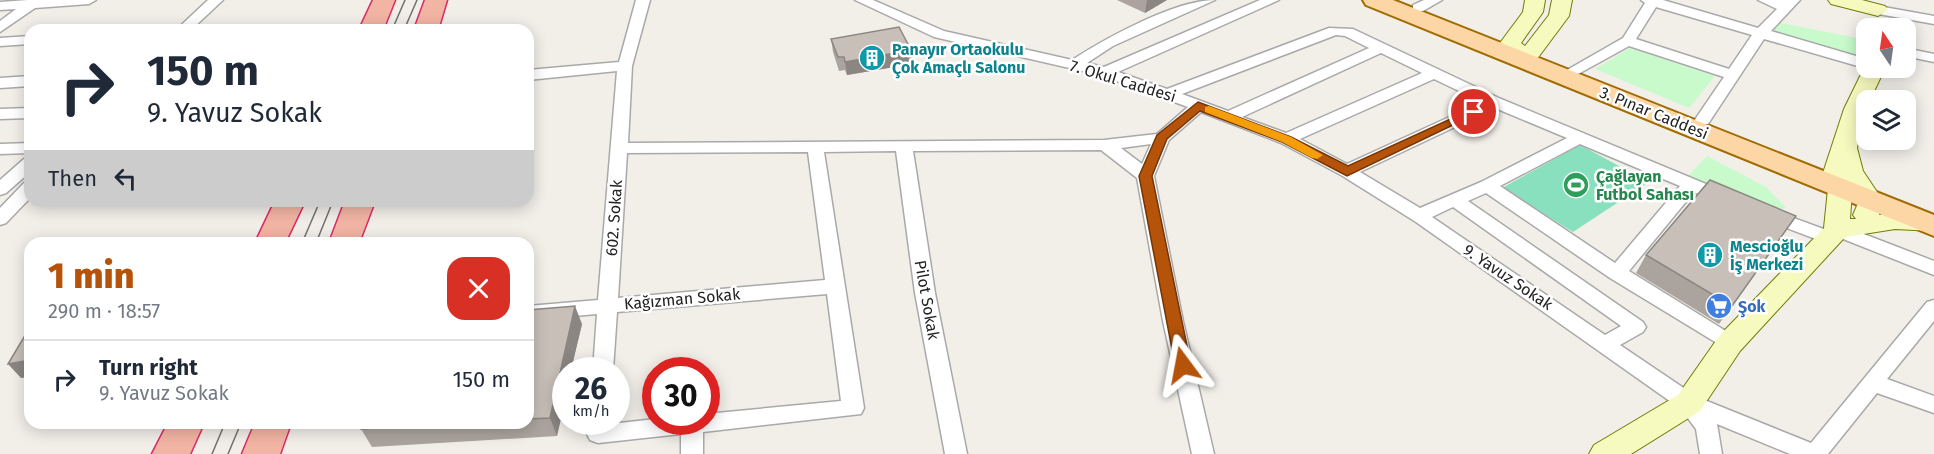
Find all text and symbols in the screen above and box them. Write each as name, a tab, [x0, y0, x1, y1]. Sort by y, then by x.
north arrow	[1856, 18, 1916, 78]
map controls	[1856, 18, 1916, 150]
place label: Panayır Ortaokulu Çok Amaçlı Salonu	[892, 40, 1025, 79]
building icon: Panayır Ortaokulu Çok Amaçlı Salonu	[857, 43, 887, 73]
text: 150 m	[147, 46, 259, 96]
icon: right	[48, 48, 126, 126]
street label: 7. Okul Caddesi	[1068, 56, 1178, 106]
street label: 3. Pınar Caddesi	[1597, 83, 1711, 143]
pin	[1448, 86, 1499, 137]
button: layers	[1856, 90, 1916, 150]
icon: arrive	[1457, 95, 1490, 128]
text: 9. Yavuz Sokak	[147, 97, 322, 129]
icon: left	[109, 162, 142, 195]
text: Then	[48, 165, 97, 192]
place label: Çağlayan Futbol Sahası	[1596, 167, 1694, 204]
sports icon: Çağlayan Futbol Sahası	[1561, 170, 1591, 200]
street label: 602. Sokak	[602, 179, 626, 257]
place label: Mescioğlu İş Merkezi	[1730, 237, 1803, 275]
street label: 9. Yavuz Sokak	[1460, 240, 1557, 314]
building icon: Mescioğlu İş Merkezi	[1695, 240, 1725, 270]
text: 1 min	[48, 254, 134, 298]
button: close	[447, 257, 510, 320]
street label: Pilot Sokak	[911, 259, 944, 342]
street label: Kağızman Sokak	[623, 284, 742, 314]
supermarket icon: Şok	[1704, 291, 1734, 321]
place label: Şok	[1738, 297, 1765, 318]
text: 290 m · 18:57	[48, 299, 160, 323]
position arrow	[1151, 333, 1215, 397]
text: Turn right	[99, 354, 198, 381]
speed limit sign: 30	[642, 357, 720, 435]
icon: right	[48, 363, 81, 396]
text: 150 m	[452, 366, 510, 393]
text: 26	[575, 371, 607, 407]
text: 9. Yavuz Sokak	[99, 381, 229, 405]
text: km/h	[572, 402, 610, 420]

